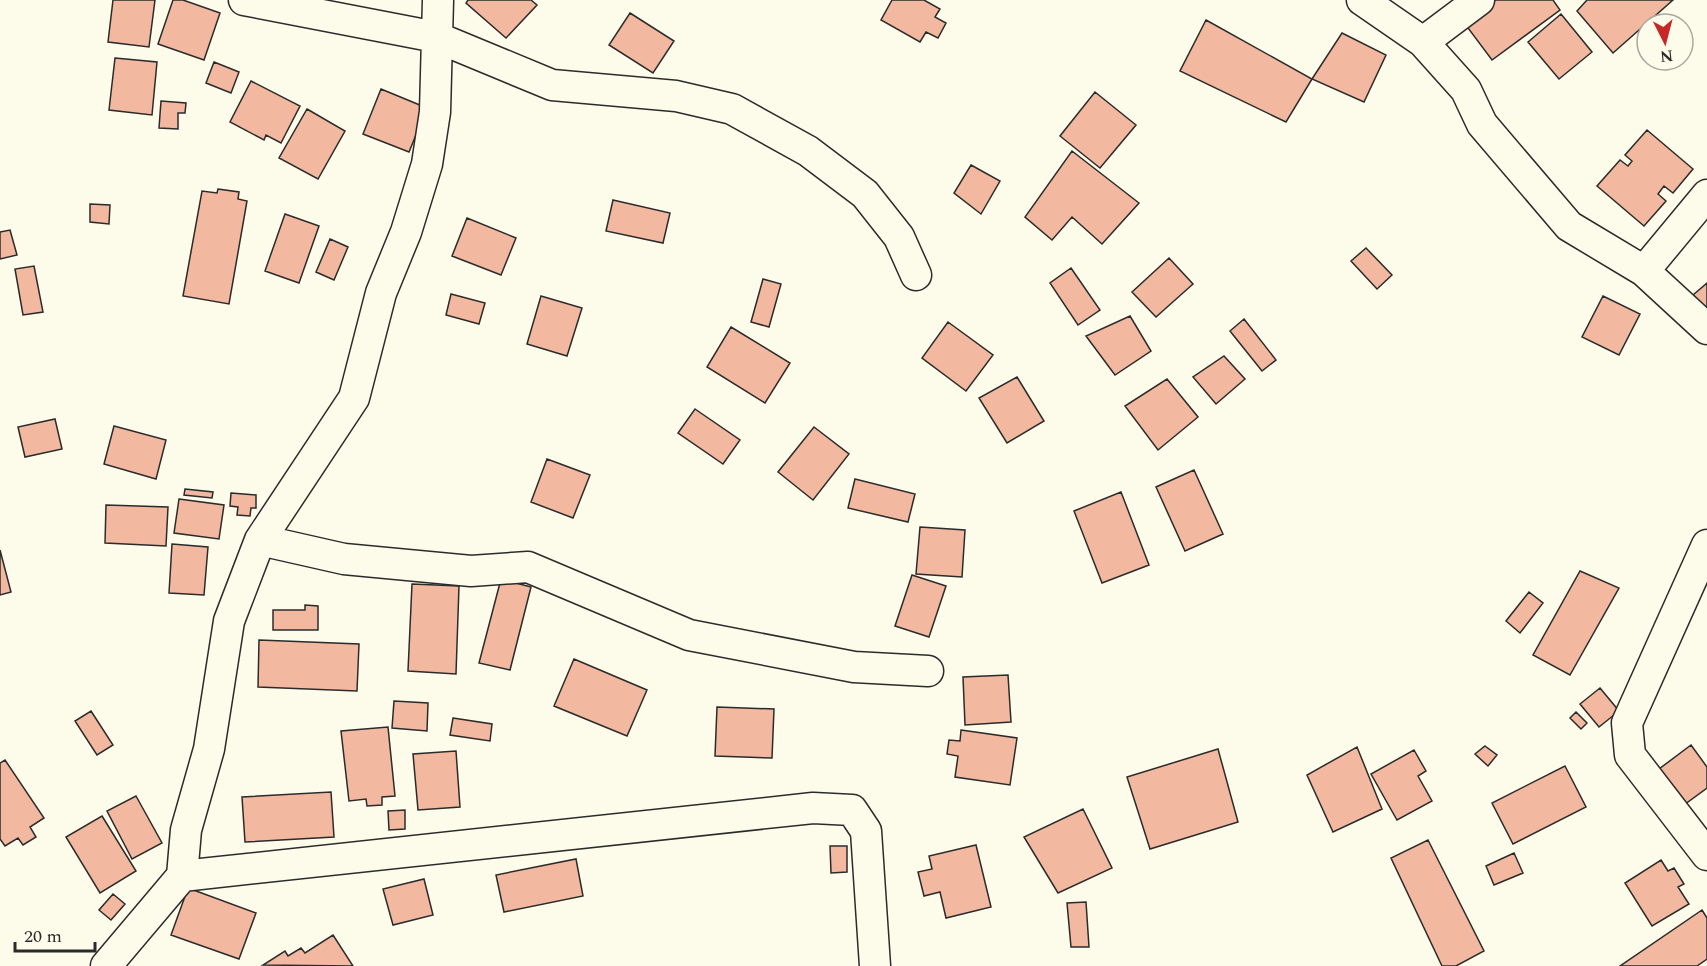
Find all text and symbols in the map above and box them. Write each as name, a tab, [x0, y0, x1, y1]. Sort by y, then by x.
north arrow	[1635, 12, 1695, 72]
text: N	[1659, 43, 1674, 69]
scale bar	[15, 915, 94, 953]
text: 20 m	[24, 923, 62, 950]

